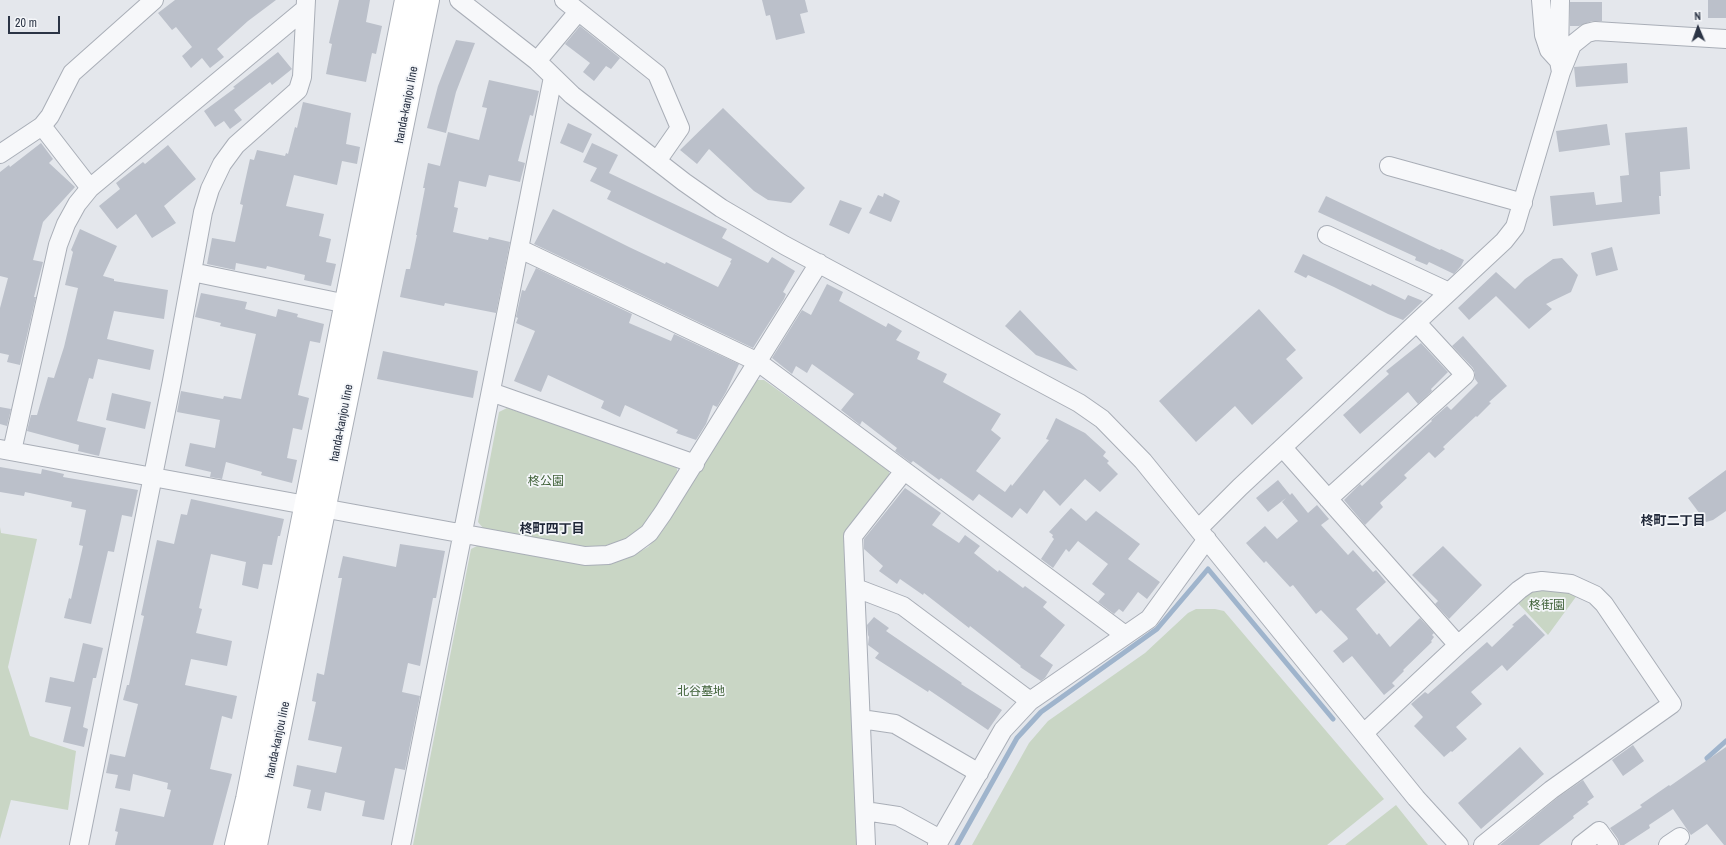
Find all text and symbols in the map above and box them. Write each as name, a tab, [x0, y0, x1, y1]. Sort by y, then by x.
scale bar	[10, 8, 62, 34]
north arrow	[1678, 8, 1718, 48]
text: N	[1694, 9, 1701, 23]
text: 20 m	[15, 15, 37, 31]
street label: handa-kanjou line	[392, 65, 422, 145]
street label: handa-kanjou line	[327, 383, 357, 463]
park label: 柊公園	[528, 475, 564, 489]
district label: 柊町二丁目	[1641, 514, 1705, 530]
district label: 柊町四丁目	[520, 522, 584, 538]
park label: 柊街園	[1529, 599, 1565, 613]
park label: 北谷墓地	[677, 685, 725, 699]
street label: handa-kanjou line	[263, 700, 293, 780]

